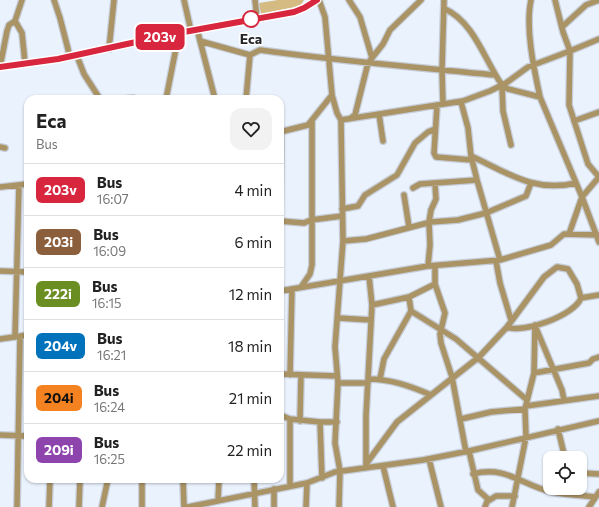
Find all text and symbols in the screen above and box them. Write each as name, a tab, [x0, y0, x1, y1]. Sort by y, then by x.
marker: Eca	[242, 10, 260, 28]
line badge: 203v	[132, 24, 188, 50]
text: 203v	[144, 28, 176, 45]
place label: Eca	[240, 30, 262, 47]
button: heart	[230, 108, 272, 150]
text: Eca	[36, 109, 67, 132]
text: Bus	[36, 136, 58, 152]
text: Bus	[97, 173, 122, 191]
text: 203v	[44, 181, 77, 198]
text: 4 min	[235, 181, 272, 199]
text: 16:07	[97, 191, 129, 207]
text: Bus	[93, 225, 119, 243]
text: 203i	[44, 233, 73, 250]
text: 6 min	[234, 233, 272, 251]
text: 16:09	[93, 243, 126, 259]
text: Bus	[92, 277, 117, 295]
text: 222i	[44, 285, 72, 302]
text: 12 min	[229, 285, 272, 303]
text: 16:15	[92, 295, 122, 311]
text: Bus	[97, 329, 123, 347]
text: 204v	[44, 337, 77, 354]
text: 18 min	[228, 337, 272, 355]
text: 16:21	[97, 347, 126, 363]
text: Bus	[94, 381, 119, 399]
text: 204i	[44, 389, 74, 406]
text: 21 min	[229, 389, 272, 407]
text: 16:24	[94, 399, 125, 415]
text: Bus	[94, 433, 119, 451]
text: 209i	[44, 441, 74, 458]
text: 22 min	[227, 441, 272, 459]
text: 16:25	[94, 451, 125, 467]
map controls	[543, 451, 587, 495]
button: locate	[543, 451, 587, 495]

